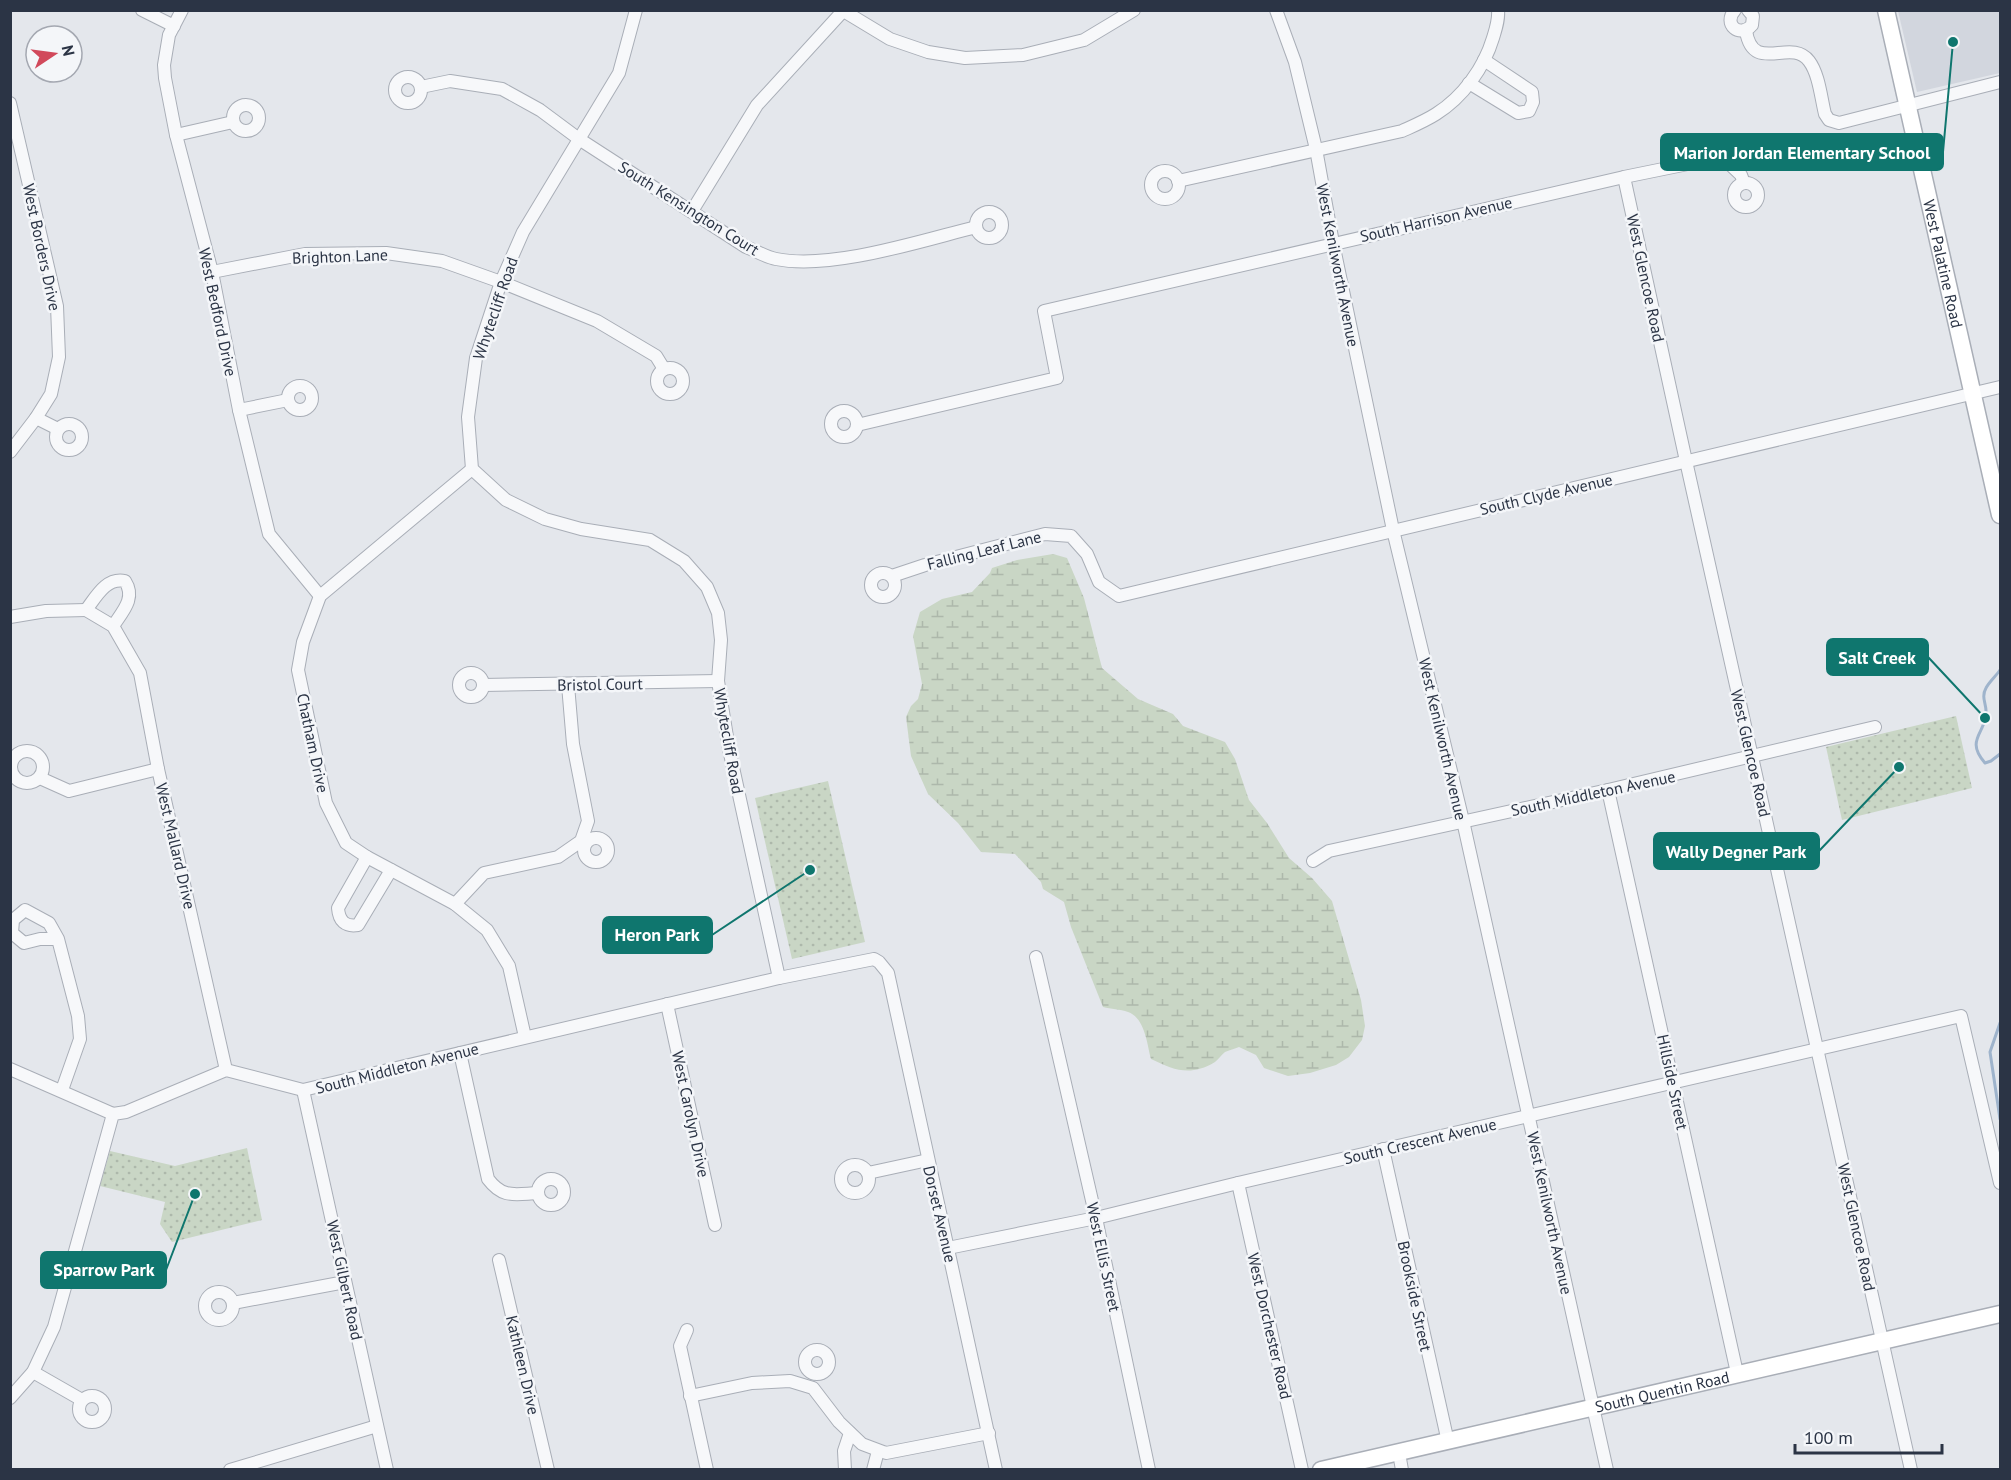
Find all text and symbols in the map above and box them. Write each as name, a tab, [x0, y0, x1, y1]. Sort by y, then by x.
north arrow	[24, 24, 84, 84]
text: N	[58, 43, 80, 58]
callout: Marion Jordan Elementary School	[1661, 134, 1943, 170]
text: Marion Jordan Elementary School	[1674, 141, 1931, 164]
street label: South Kensington Court	[615, 157, 764, 260]
street label: West Borders Drive	[19, 182, 65, 312]
street label: West Kenilworth Avenue	[1312, 182, 1364, 348]
street label: South Harrison Avenue	[1358, 192, 1514, 246]
street label: West Palatine Road	[1919, 198, 1967, 330]
street label: West Glencoe Road	[1623, 212, 1669, 344]
street label: Brighton Lane	[292, 244, 388, 268]
street label: West Bedford Drive	[195, 246, 241, 378]
street label: Whytecliff Road	[468, 254, 522, 362]
street label: South Clyde Avenue	[1478, 469, 1614, 519]
street label: Falling Leaf Lane	[925, 526, 1043, 574]
callout: Salt Creek	[1827, 639, 1928, 675]
text: Salt Creek	[1838, 646, 1916, 669]
street label: West Kenilworth Avenue	[1415, 656, 1471, 822]
street label: Bristol Court	[557, 673, 644, 695]
street label: Whytecliff Road	[710, 686, 748, 796]
street label: West Glencoe Road	[1727, 687, 1775, 819]
street label: Chatham Drive	[293, 691, 333, 795]
street label: South Middleton Avenue	[1509, 766, 1677, 820]
street label: West Mallard Drive	[152, 781, 200, 911]
callout: Wally Degner Park	[1654, 833, 1819, 869]
text: Wally Degner Park	[1666, 840, 1807, 863]
callout: Heron Park	[603, 917, 712, 953]
text: Heron Park	[614, 923, 700, 946]
street label: Hillside Street	[1653, 1032, 1693, 1132]
street label: South Middleton Avenue	[313, 1038, 481, 1098]
street label: West Carolyn Drive	[668, 1049, 714, 1179]
street label: South Crescent Avenue	[1342, 1114, 1498, 1168]
street label: West Kenilworth Avenue	[1523, 1130, 1577, 1296]
street label: West Glencoe Road	[1834, 1161, 1880, 1293]
street label: Dorset Avenue	[919, 1164, 961, 1264]
street label: West Ellis Street	[1083, 1201, 1125, 1314]
street label: West Gilbert Road	[323, 1218, 367, 1342]
street label: Brookside Street	[1394, 1239, 1437, 1354]
street label: West Dorchester Road	[1243, 1251, 1297, 1401]
callout: Sparrow Park	[41, 1252, 166, 1288]
text: Sparrow Park	[53, 1258, 155, 1281]
street label: Kathleen Drive	[502, 1314, 544, 1416]
street label: South Quentin Road	[1593, 1367, 1731, 1417]
scale bar	[1795, 1417, 1942, 1455]
text: 100 m	[1804, 1426, 1853, 1449]

